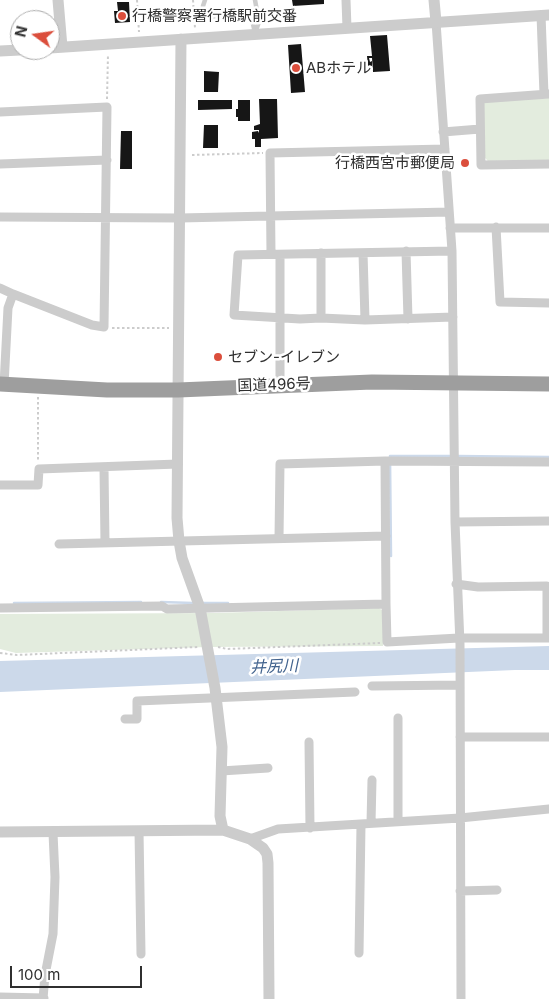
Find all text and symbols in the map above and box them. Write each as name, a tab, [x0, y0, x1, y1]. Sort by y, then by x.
place label: 行橋警察署行橋駅前交番	[132, 7, 297, 25]
north arrow	[10, 10, 60, 60]
marker: 行橋警察署行橋駅前交番	[116, 10, 128, 22]
text: N	[11, 24, 30, 39]
place label: ABホテル	[306, 59, 371, 77]
marker: ABホテル	[290, 62, 302, 74]
place label: 行橋西宮市郵便局	[335, 154, 455, 172]
marker: 行橋西宮市郵便局	[459, 157, 471, 169]
place label: セブン-イレブン	[228, 348, 340, 366]
marker: セブン-イレブン	[212, 351, 224, 363]
street label: 国道496号	[237, 375, 311, 395]
water label: 井尻川	[250, 657, 298, 677]
scale bar	[12, 956, 145, 988]
text: 100 m	[18, 965, 60, 984]

